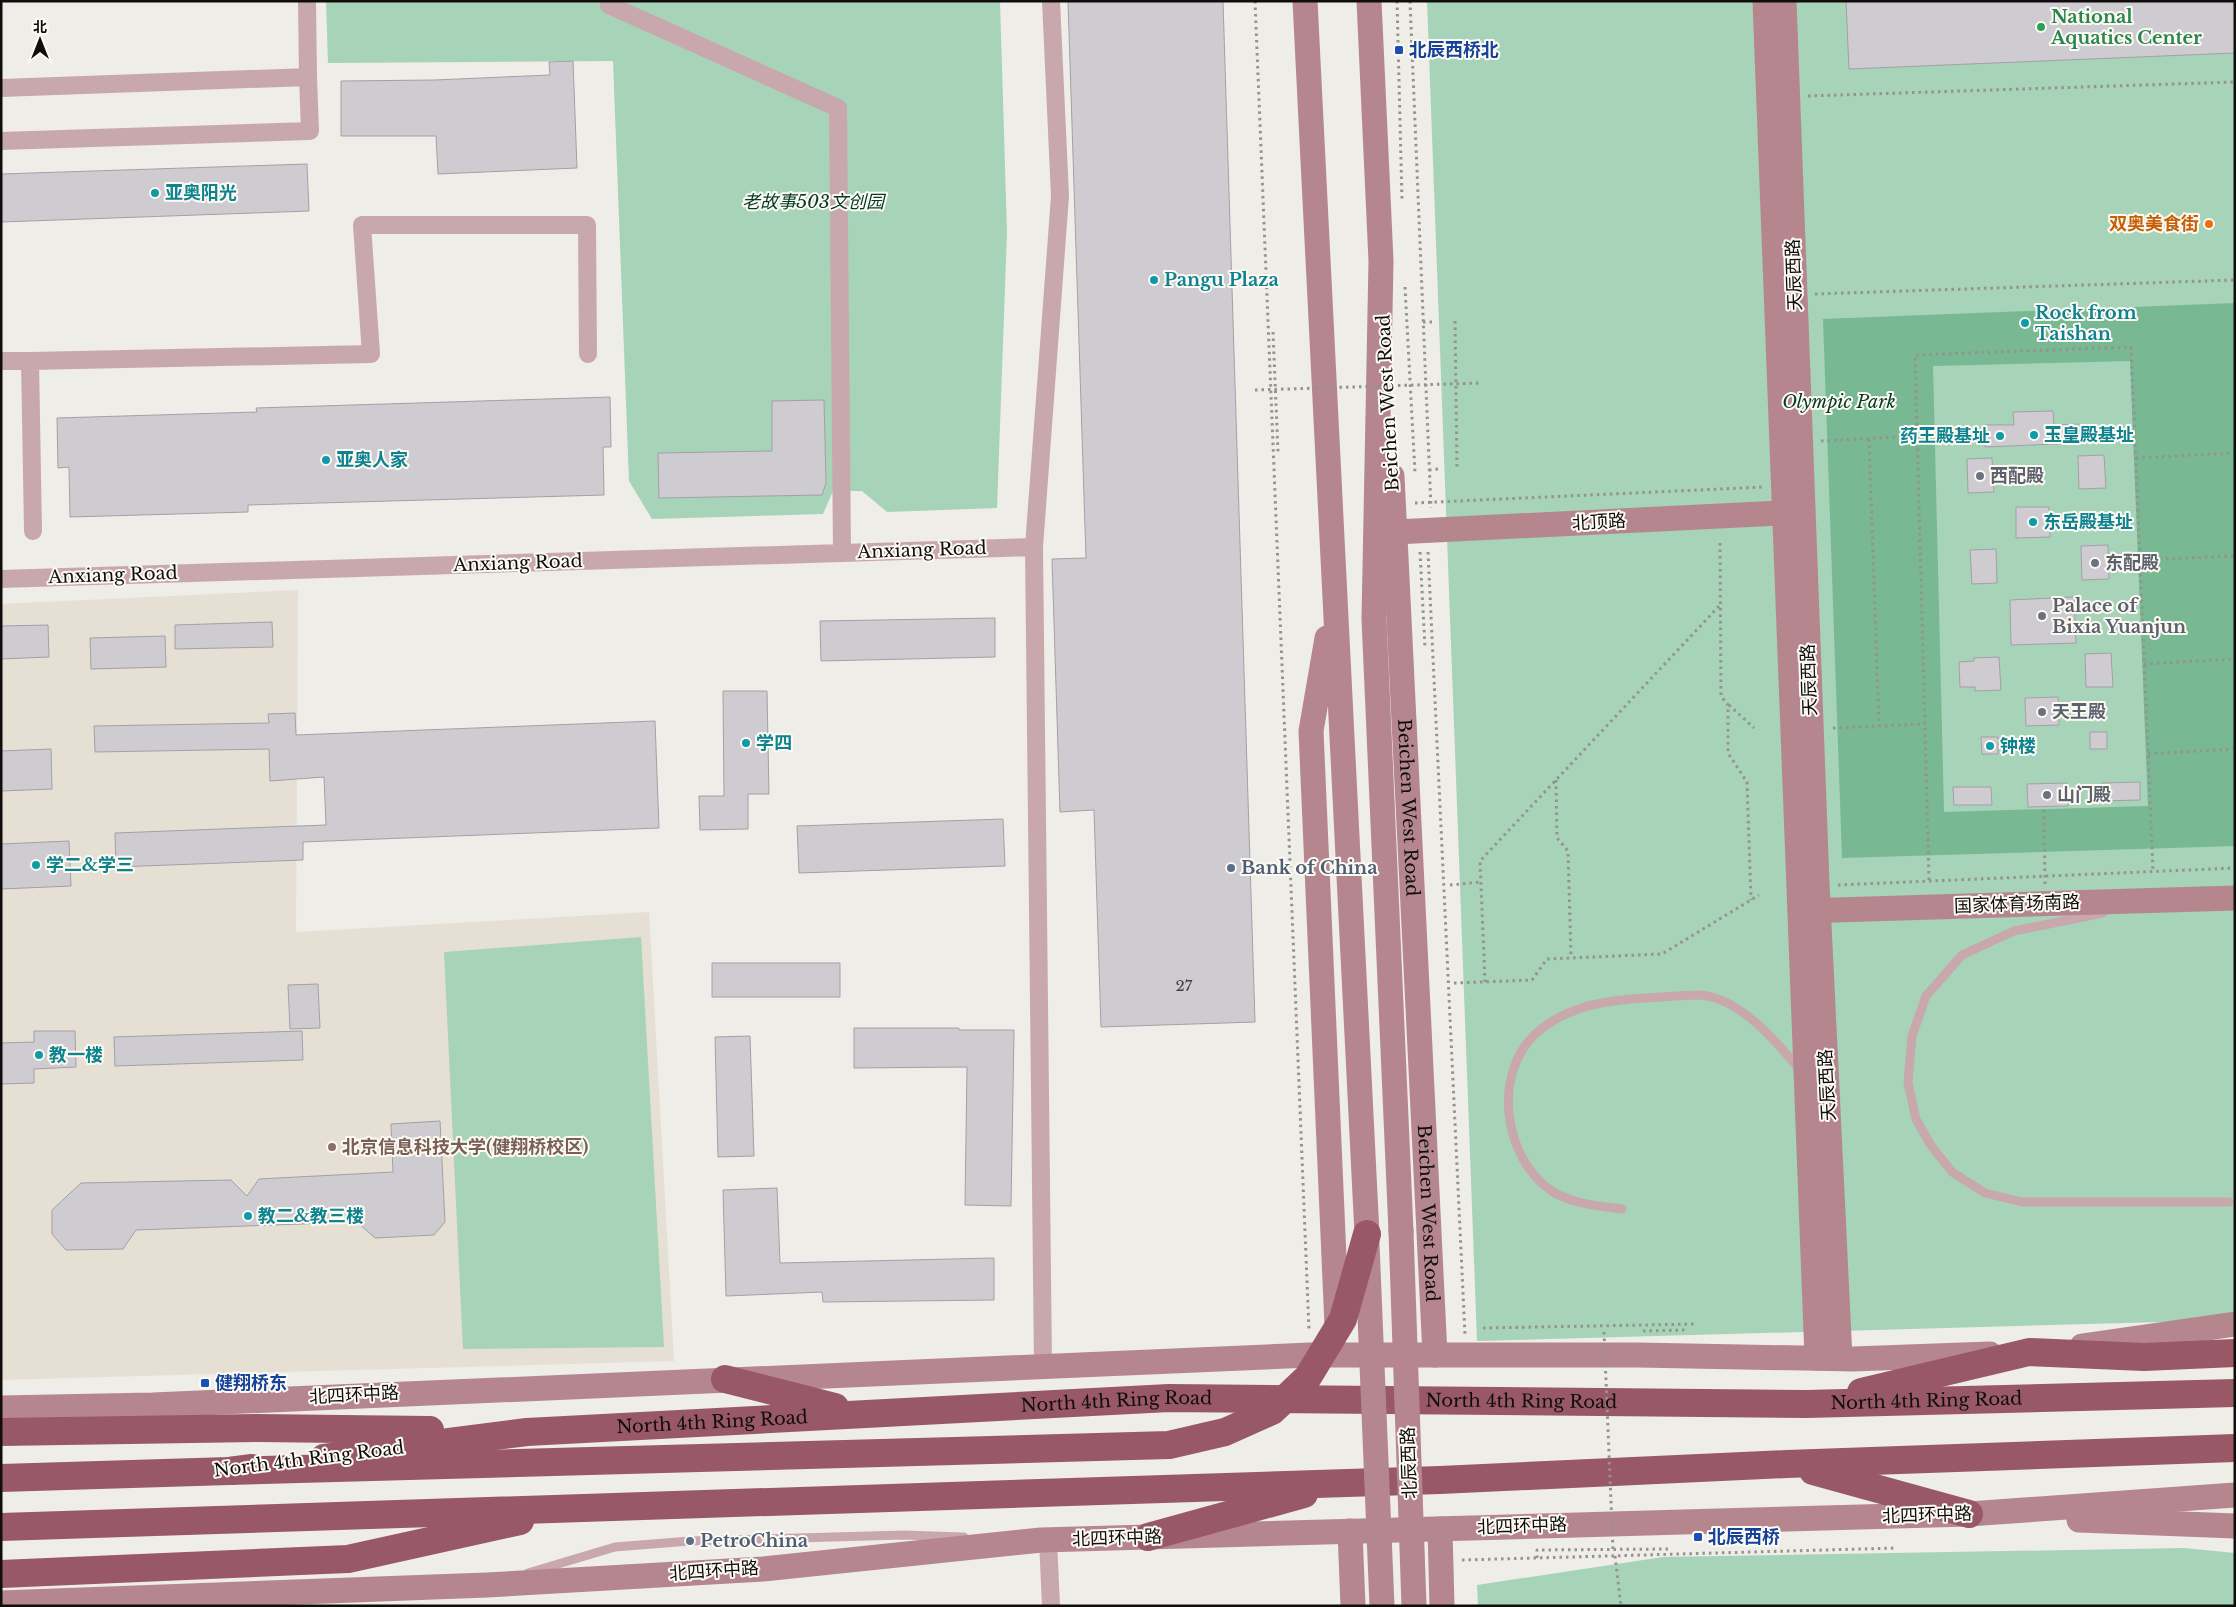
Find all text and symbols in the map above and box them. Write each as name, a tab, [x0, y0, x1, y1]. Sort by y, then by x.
place label: National Aquatics Center	[2050, 6, 2202, 49]
north arrow	[15, 15, 65, 65]
text: 北	[33, 18, 47, 36]
marker: National Aquatics Center	[2035, 21, 2047, 33]
place label: 北辰西桥北	[1409, 39, 1499, 61]
marker: 北辰西桥北	[1393, 44, 1405, 56]
place label: 亚奥阳光	[165, 182, 237, 204]
marker: 亚奥阳光	[149, 187, 161, 199]
park label: 老故事503文创园	[742, 191, 887, 213]
place label: 双奥美食街	[2109, 213, 2199, 235]
marker: 双奥美食街	[2203, 218, 2215, 230]
street label: 天辰西路	[1782, 239, 1806, 311]
place label: Pangu Plaza	[1164, 269, 1280, 291]
marker: Pangu Plaza	[1148, 274, 1160, 286]
place label: Rock from Taishan	[2035, 302, 2137, 345]
street label: Beichen West Road	[1372, 314, 1404, 492]
marker: Rock from Taishan	[2019, 317, 2031, 329]
park label: Olympic Park	[1782, 391, 1896, 413]
place label: 玉皇殿基址	[2044, 424, 2134, 446]
place label: 药王殿基址	[1900, 425, 1990, 447]
marker: 玉皇殿基址	[2028, 429, 2040, 441]
marker: 药王殿基址	[1994, 430, 2006, 442]
place label: 亚奥人家	[336, 449, 408, 471]
marker: 亚奥人家	[320, 454, 332, 466]
place label: 西配殿	[1990, 465, 2044, 487]
marker: 西配殿	[1974, 470, 1986, 482]
street label: 北顶路	[1571, 510, 1627, 534]
place label: 东岳殿基址	[2043, 511, 2133, 533]
marker: 东岳殿基址	[2027, 516, 2039, 528]
street label: Anxiang Road	[856, 537, 987, 563]
street label: Anxiang Road	[452, 550, 583, 576]
place label: 东配殿	[2105, 552, 2159, 574]
marker: 东配殿	[2089, 557, 2101, 569]
street label: Anxiang Road	[47, 562, 178, 588]
place label: Palace of Bixia Yuanjun	[2052, 595, 2186, 638]
marker: Palace of Bixia Yuanjun	[2036, 610, 2048, 622]
street label: 天辰西路	[1797, 644, 1821, 716]
place label: 天王殿	[2052, 701, 2106, 723]
marker: 天王殿	[2036, 706, 2048, 718]
street label: Beichen West Road	[1393, 718, 1424, 897]
place label: 学四	[756, 732, 792, 754]
place label: 钟楼	[2000, 735, 2036, 757]
marker: 学四	[740, 737, 752, 749]
marker: 钟楼	[1984, 740, 1996, 752]
place label: 山门殿	[2057, 784, 2111, 806]
marker: 山门殿	[2041, 789, 2053, 801]
place label: 学二&学三	[46, 854, 134, 876]
place label: Bank of China	[1241, 857, 1378, 879]
marker: 学二&学三	[30, 859, 42, 871]
marker: Bank of China	[1225, 862, 1237, 874]
street label: 国家体育场南路	[1954, 891, 2080, 917]
house number: 27	[1176, 976, 1193, 995]
place label: 教一楼	[49, 1044, 103, 1066]
street label: 天辰西路	[1814, 1048, 1840, 1122]
marker: 教一楼	[33, 1049, 45, 1061]
street label: Beichen West Road	[1413, 1124, 1443, 1302]
place label: 北京信息科技大学(健翔桥校区)	[342, 1136, 588, 1158]
marker: 北京信息科技大学(健翔桥校区)	[326, 1141, 338, 1153]
place label: 教二&教三楼	[258, 1205, 364, 1227]
marker: 教二&教三楼	[242, 1210, 254, 1222]
place label: 健翔桥东	[215, 1372, 287, 1394]
marker: 健翔桥东	[199, 1377, 211, 1389]
street label: 北四环中路	[308, 1382, 400, 1408]
street label: North 4th Ring Road	[1020, 1387, 1212, 1417]
street label: North 4th Ring Road	[1830, 1387, 2023, 1414]
street label: North 4th Ring Road	[1425, 1389, 1617, 1413]
street label: North 4th Ring Road	[616, 1406, 808, 1438]
street label: 北辰西路	[1397, 1427, 1421, 1499]
street label: North 4th Ring Road	[213, 1436, 405, 1482]
street label: 北四环中路	[1882, 1502, 1972, 1528]
street label: 北四环中路	[1477, 1513, 1567, 1539]
street label: 北四环中路	[1072, 1525, 1162, 1551]
place label: 北辰西桥	[1708, 1526, 1780, 1548]
place label: PetroChina	[700, 1530, 809, 1552]
marker: 北辰西桥	[1692, 1531, 1704, 1543]
marker: PetroChina	[684, 1535, 696, 1547]
street label: 北四环中路	[668, 1557, 760, 1585]

